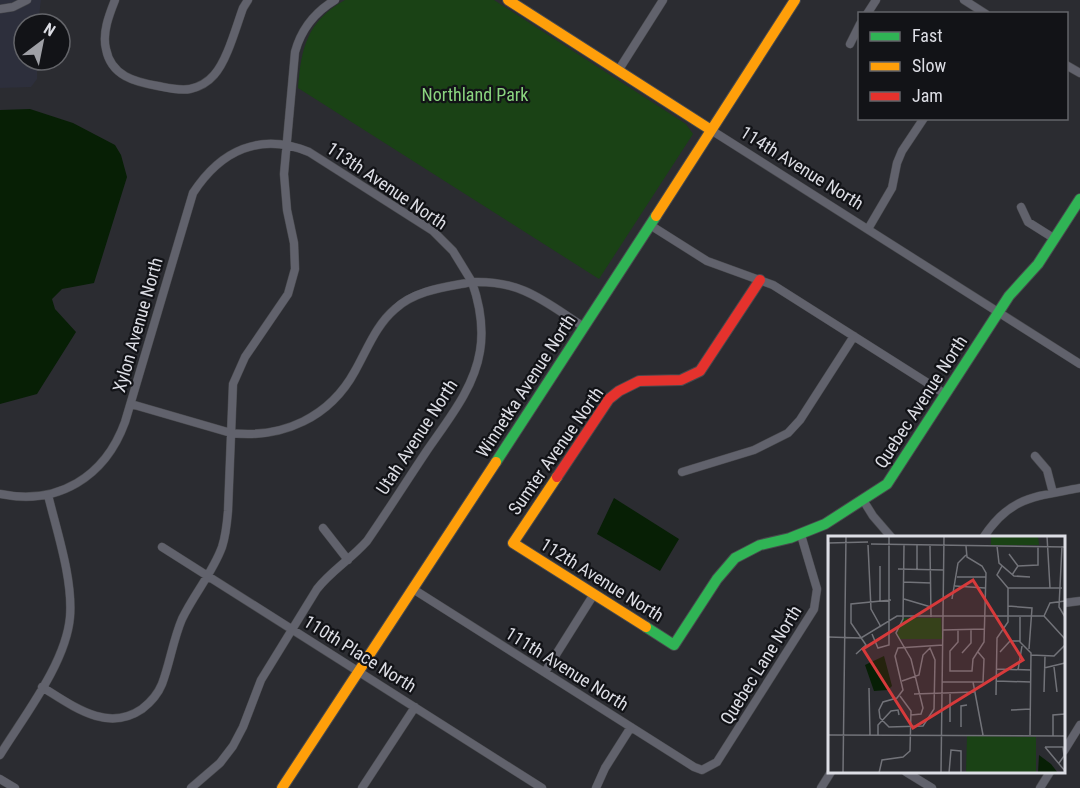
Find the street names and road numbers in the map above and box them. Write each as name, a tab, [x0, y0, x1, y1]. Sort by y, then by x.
street label: 114th Avenue North	[737, 121, 868, 214]
street label: 113th Avenue North	[323, 137, 452, 234]
street label: Xylon Avenue North	[108, 255, 167, 395]
street label: Winnetka Avenue North	[472, 310, 580, 461]
street label: Quebec Avenue North	[870, 332, 971, 472]
street label: Utah Avenue North	[372, 375, 462, 498]
street label: Sumter Avenue North	[504, 383, 608, 519]
street label: 112th Avenue North	[537, 533, 668, 626]
street label: Quebec Lane North	[716, 601, 806, 728]
street label: 110th Place North	[300, 611, 420, 697]
street label: 111th Avenue North	[502, 622, 633, 715]

